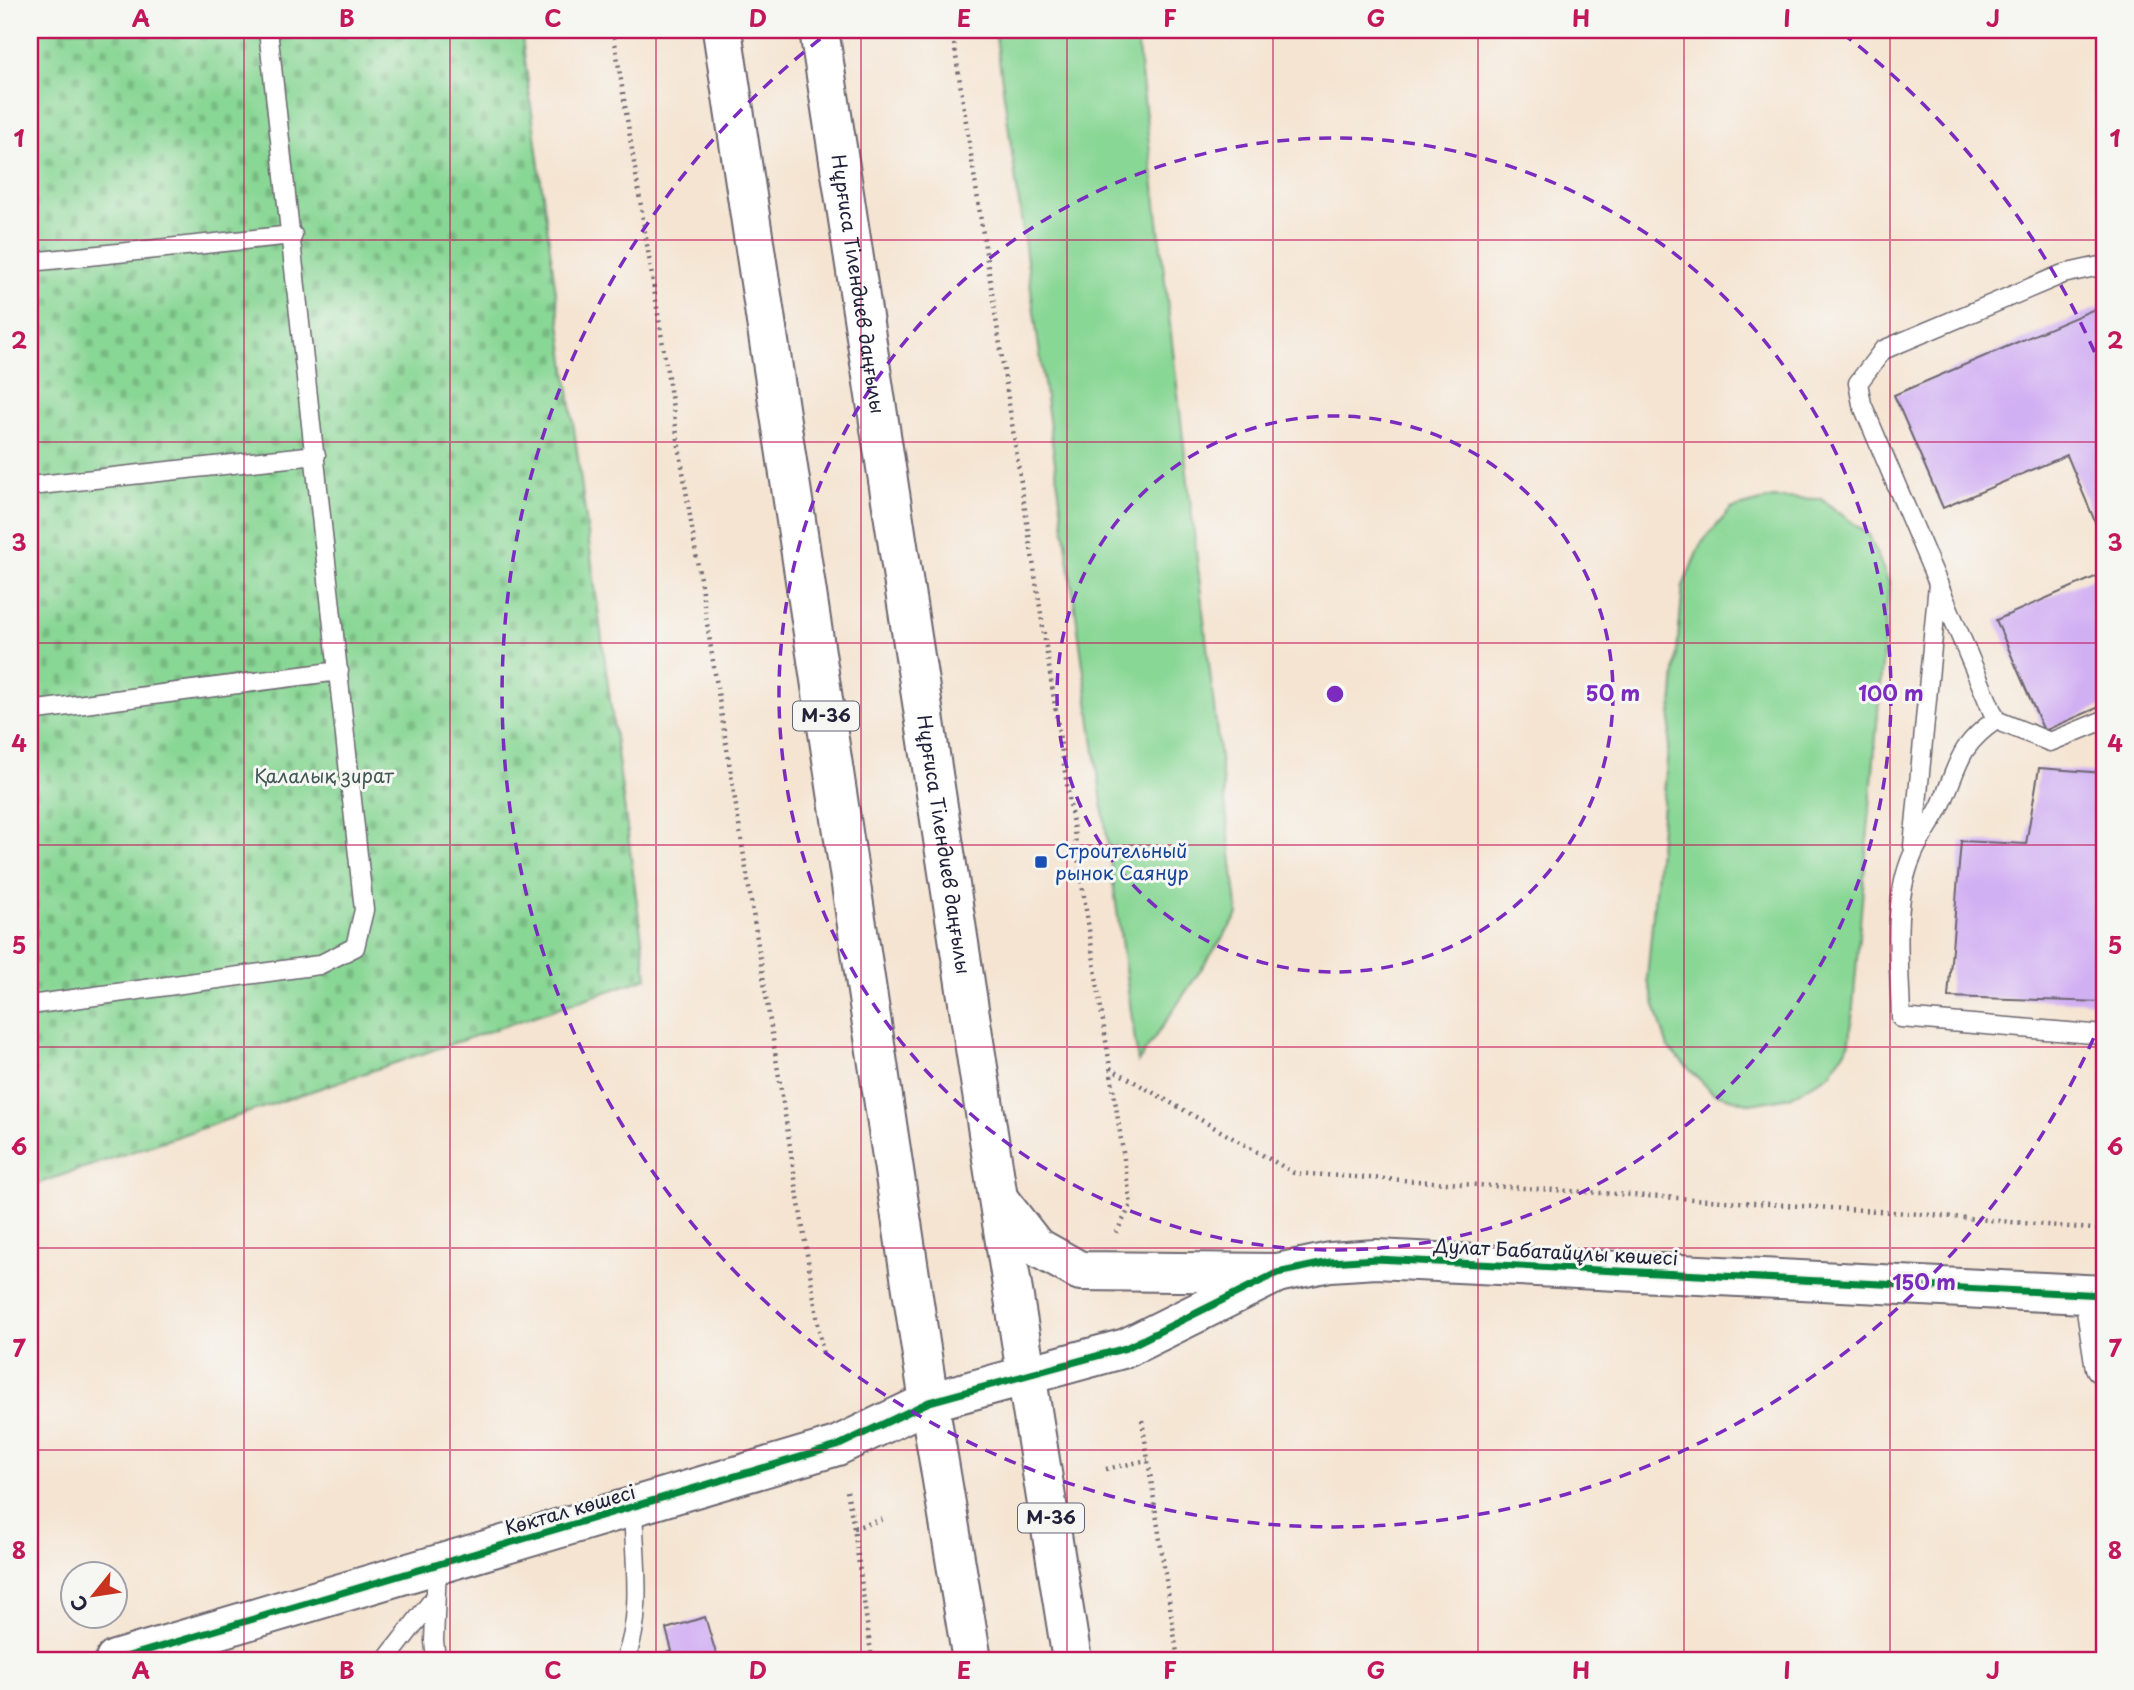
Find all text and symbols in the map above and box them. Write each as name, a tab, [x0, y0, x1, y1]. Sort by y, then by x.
text: A	[132, 0, 150, 35]
text: B	[339, 0, 355, 35]
text: C	[544, 0, 562, 35]
text: D	[749, 0, 767, 35]
text: E	[957, 0, 971, 35]
text: F	[1163, 0, 1177, 35]
text: G	[1367, 0, 1385, 35]
text: H	[1572, 0, 1590, 35]
text: I	[1783, 0, 1791, 35]
text: J	[1986, 0, 2000, 35]
text: 1	[14, 120, 25, 155]
text: 1	[2110, 120, 2121, 155]
street label: Нұрғиса Тілендиев даңғылы	[825, 152, 893, 416]
text: 2	[11, 322, 27, 357]
text: 2	[2107, 322, 2123, 357]
text: 3	[11, 524, 27, 559]
text: 3	[2107, 524, 2123, 559]
text: 50 m	[1586, 676, 1640, 708]
text: 100 m	[1858, 676, 1924, 708]
centre of rings	[1323, 682, 1347, 706]
road number: M-36	[793, 702, 859, 730]
street label: Нұрғиса Тілендиев даңғылы	[911, 713, 979, 976]
text: 4	[11, 725, 27, 760]
text: 4	[2107, 725, 2123, 760]
park label: Қалалық зират	[254, 761, 394, 789]
place label: Строительный рынок Саянур	[1055, 836, 1189, 886]
marker: Строительный рынок Саянур	[1033, 854, 1049, 870]
text: 5	[12, 927, 26, 962]
text: 5	[2108, 927, 2122, 962]
text: 6	[11, 1128, 27, 1163]
text: 6	[2107, 1128, 2123, 1163]
street label: Дулат Бабатайұлы көшесі	[1432, 1231, 1679, 1271]
text: 150 m	[1892, 1265, 1956, 1297]
text: 7	[12, 1330, 26, 1365]
text: 7	[2108, 1330, 2122, 1365]
street label: Көктал көшесі	[501, 1477, 639, 1541]
road number: M-36	[1018, 1504, 1084, 1532]
text: 8	[12, 1532, 26, 1567]
text: 8	[2108, 1532, 2122, 1567]
north arrow	[60, 1560, 130, 1630]
text: С	[63, 1591, 94, 1617]
text: A	[132, 1652, 150, 1687]
text: B	[339, 1652, 355, 1687]
text: C	[544, 1652, 562, 1687]
text: D	[749, 1652, 767, 1687]
text: E	[957, 1652, 971, 1687]
text: F	[1163, 1652, 1177, 1687]
text: G	[1367, 1652, 1385, 1687]
text: H	[1572, 1652, 1590, 1687]
text: I	[1783, 1652, 1791, 1687]
text: J	[1986, 1652, 2000, 1687]

